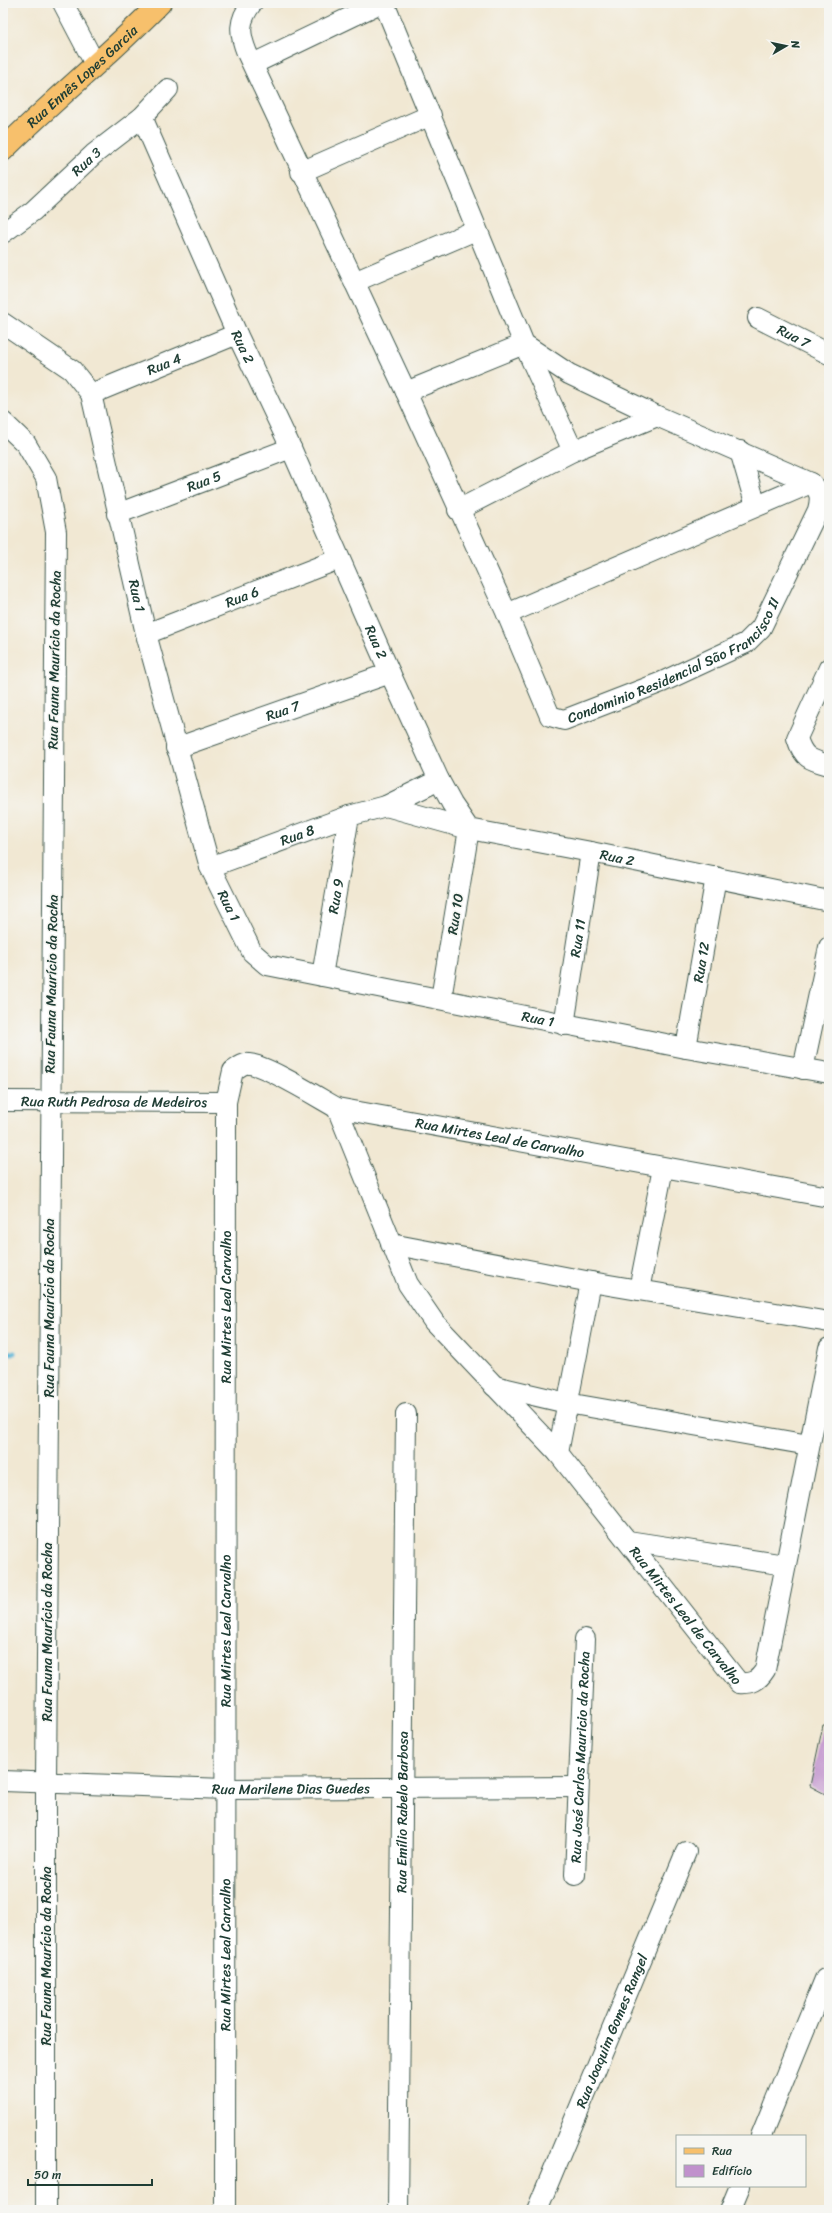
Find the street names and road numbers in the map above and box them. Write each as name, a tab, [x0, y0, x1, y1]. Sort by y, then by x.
street label: Rua Ennês Lopes Garcia	[21, 19, 145, 134]
street label: Rua 3	[65, 140, 107, 183]
street label: Rua 7	[772, 318, 815, 356]
street label: Rua 2	[224, 326, 261, 368]
street label: Rua 4	[143, 346, 186, 383]
street label: Rua 5	[183, 463, 225, 499]
street label: Rua Fauna Maurício da Rocha	[40, 570, 69, 750]
street label: Rua 1	[121, 577, 153, 615]
street label: Rua 6	[222, 579, 263, 615]
street label: Condominio Residencial São Francisco II	[564, 593, 787, 731]
street label: Rua 2	[357, 621, 394, 663]
street label: Rua 7	[262, 693, 304, 729]
street label: Rua 8	[277, 817, 319, 853]
street label: Rua 2	[598, 842, 637, 874]
street label: Rua 9	[321, 876, 351, 916]
street label: Rua 1	[210, 886, 247, 926]
street label: Rua 10	[440, 891, 471, 937]
street label: Rua Fauna Maurício da Rocha	[37, 894, 66, 1074]
street label: Rua 11	[563, 917, 593, 959]
street label: Rua 12	[686, 940, 717, 985]
street label: Rua 1	[520, 1004, 556, 1035]
street label: Rua Ruth Pedrosa de Medeiros	[21, 1089, 207, 1115]
street label: Rua Mirtes Leal de Carvalho	[413, 1110, 586, 1165]
street label: Rua Fauna Maurício da Rocha	[37, 1219, 62, 1397]
street label: Rua Mirtes Leal Carvalho	[214, 1231, 239, 1383]
street label: Rua Mirtes Leal de Carvalho	[623, 1541, 748, 1691]
street label: Rua Fauna Maurício da Rocha	[35, 1543, 60, 1721]
street label: Rua Mirtes Leal Carvalho	[213, 1555, 239, 1707]
street label: Rua José Carlos Mauricio da Rocha	[564, 1651, 597, 1864]
street label: Rua Emílio Rabelo Barbosa	[389, 1731, 416, 1893]
street label: Rua Marilene Dias Guedes	[212, 1776, 370, 1802]
street label: Rua Fauna Maurício da Rocha	[34, 1867, 59, 2045]
street label: Rua Mirtes Leal Carvalho	[213, 1879, 238, 2031]
street label: Rua Joaquim Gomes Rangel	[569, 1949, 656, 2112]

